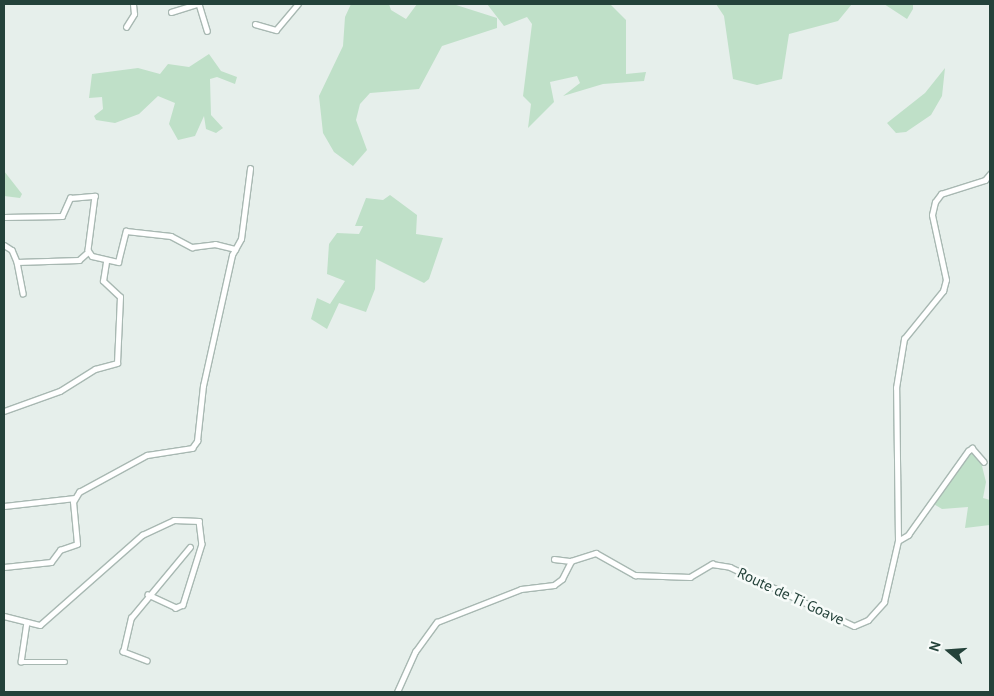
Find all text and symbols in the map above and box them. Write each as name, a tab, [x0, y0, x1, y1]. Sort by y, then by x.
street label: Route de Ti Goave	[735, 563, 847, 629]
north arrow	[924, 626, 974, 676]
text: N	[925, 639, 945, 654]

